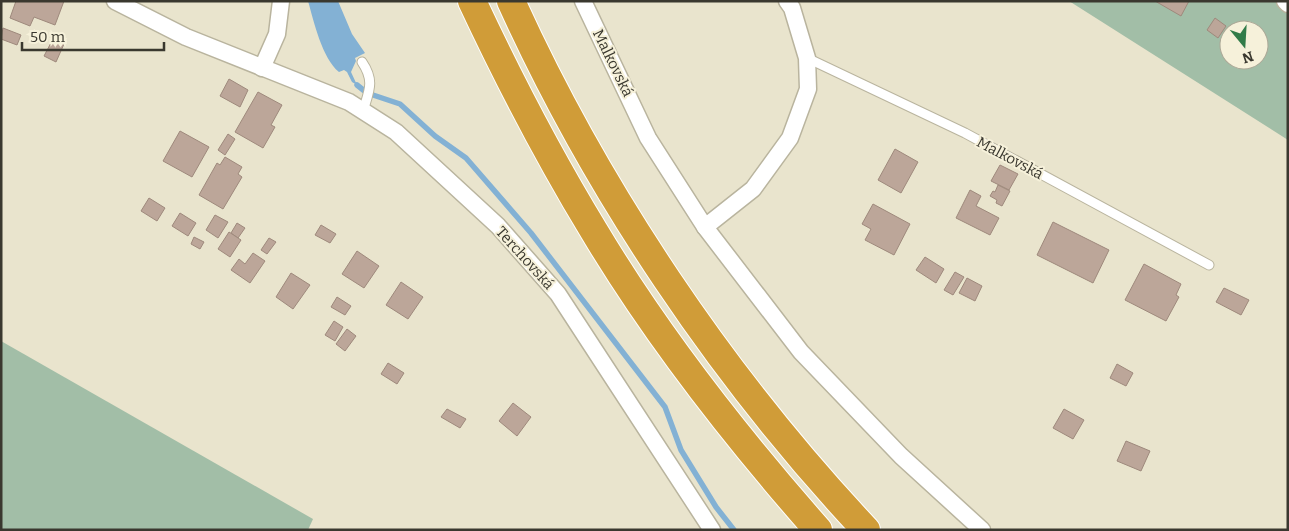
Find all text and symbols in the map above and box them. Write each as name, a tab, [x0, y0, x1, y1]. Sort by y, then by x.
scale bar	[22, 20, 165, 52]
north arrow	[1219, 20, 1269, 70]
street label: Malkovská	[589, 26, 637, 100]
text: 50 m	[30, 28, 66, 46]
text: N	[1240, 47, 1256, 67]
street label: Malkovská	[974, 133, 1046, 183]
street label: Terchovská	[492, 223, 558, 293]

